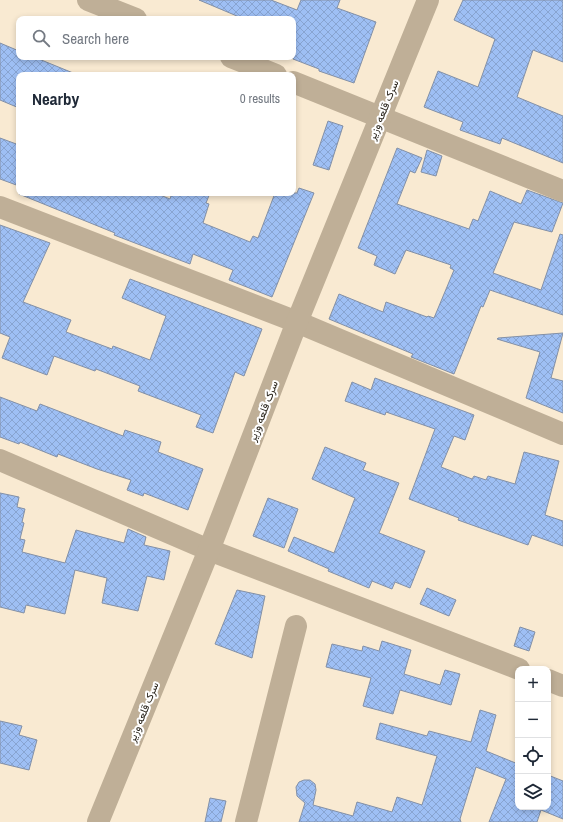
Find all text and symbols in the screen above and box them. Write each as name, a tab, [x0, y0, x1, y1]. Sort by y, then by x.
search box	[16, 16, 296, 60]
icon: search	[30, 27, 52, 49]
text: Search here	[62, 28, 129, 49]
street label: سرک قلعه وزیر	[364, 78, 402, 143]
text: Nearby	[32, 87, 79, 110]
text: 0 results	[240, 90, 280, 107]
street label: سرک قلعه وزیر	[245, 378, 281, 444]
map controls	[515, 666, 551, 810]
button: +	[515, 666, 551, 702]
street label: سرک قلعه وزیر	[124, 680, 162, 745]
button: −	[515, 702, 551, 738]
button: locate	[515, 738, 551, 774]
button: layers	[515, 774, 551, 810]

